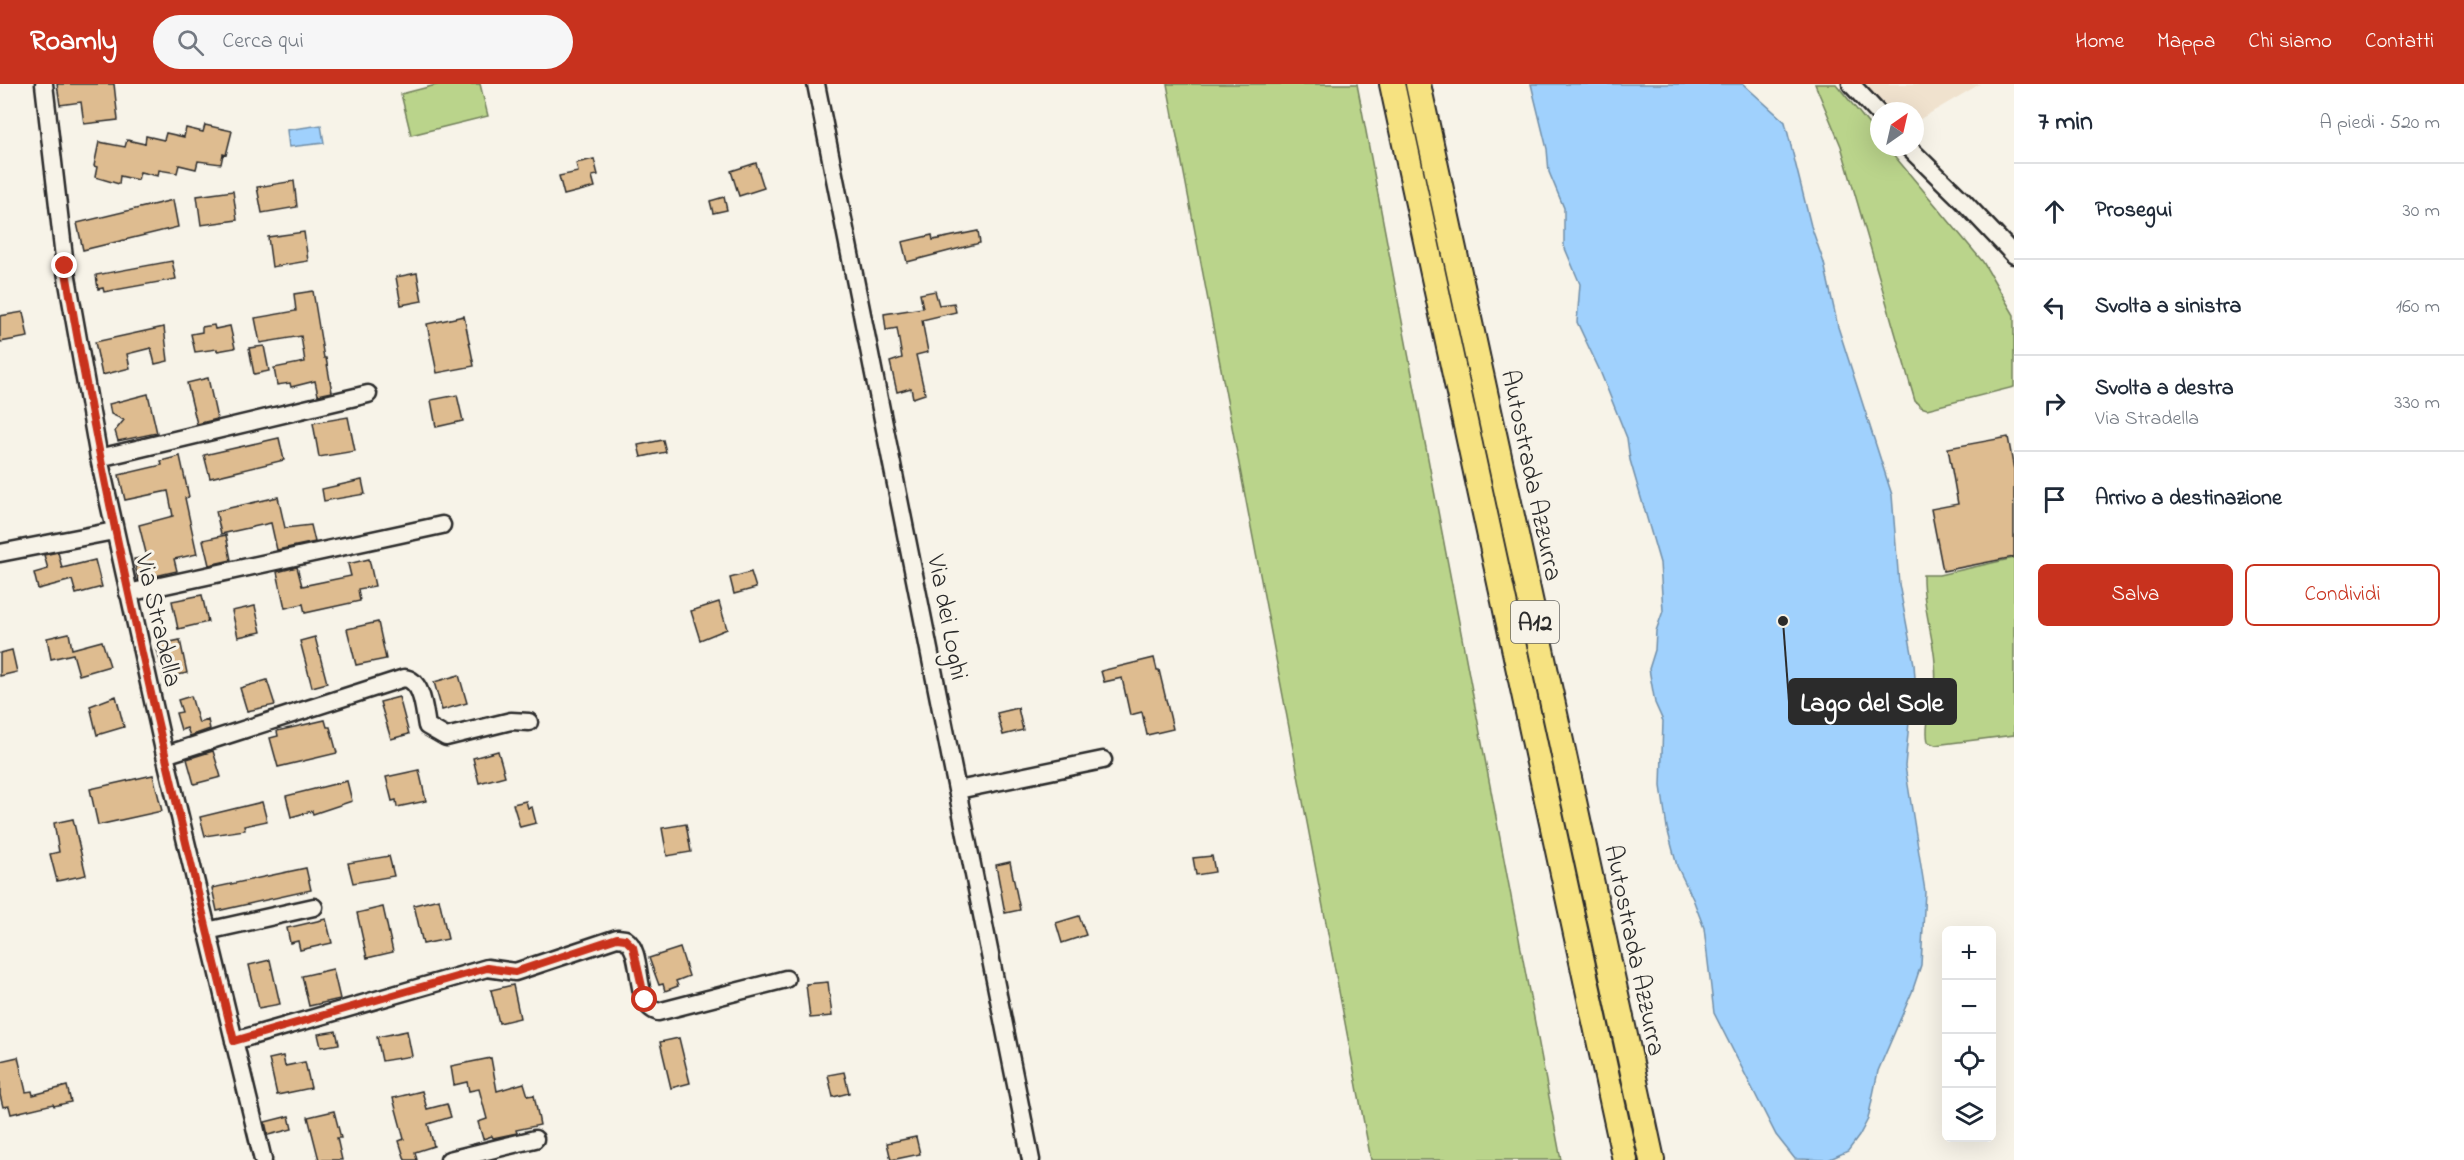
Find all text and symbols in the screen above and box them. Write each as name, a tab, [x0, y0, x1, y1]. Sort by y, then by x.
search box	[153, 15, 573, 69]
text: Roamly	[30, 22, 117, 63]
icon: search	[174, 26, 207, 59]
text: Cerca qui	[222, 26, 304, 58]
text: Home	[2075, 27, 2124, 57]
text: Mappa	[2157, 27, 2215, 57]
text: Chi siamo	[2248, 27, 2332, 57]
text: Contatti	[2365, 27, 2434, 57]
north arrow	[1870, 102, 1924, 156]
text: 7 min	[2038, 104, 2093, 142]
text: A piedi · 520 m	[2320, 109, 2440, 138]
icon: ahead	[2038, 195, 2071, 228]
text: Prosegui	[2095, 195, 2172, 227]
text: 30 m	[2403, 197, 2440, 226]
route end	[51, 252, 77, 278]
icon: left	[2038, 291, 2071, 324]
text: Svolta a sinistra	[2095, 291, 2242, 323]
text: 160 m	[2396, 293, 2440, 322]
street label: Autostrada Azzurra	[1489, 366, 1571, 585]
text: Svolta a destra	[2095, 373, 2234, 405]
icon: right	[2038, 387, 2071, 420]
text: 330 m	[2394, 389, 2440, 418]
text: Via Stradella	[2095, 405, 2199, 434]
icon: arrive	[2038, 483, 2071, 516]
text: Arrivo a destinazione	[2095, 483, 2282, 515]
street label: Via Stradella	[123, 550, 191, 691]
street label: Via dei Loghi	[915, 551, 977, 684]
button: Salva	[2038, 564, 2233, 626]
button: Condividi	[2245, 564, 2440, 626]
road number: A12	[1511, 601, 1559, 643]
callout: Lago del Sole	[1789, 679, 1956, 724]
text: Lago del Sole	[1800, 685, 1945, 725]
street label: Autostrada Azzurra	[1592, 841, 1674, 1060]
map controls	[1942, 926, 1996, 1142]
button: +	[1942, 926, 1996, 980]
button: −	[1942, 980, 1996, 1034]
route start	[631, 986, 657, 1012]
button: locate	[1942, 1034, 1996, 1088]
button: layers	[1942, 1088, 1996, 1142]

